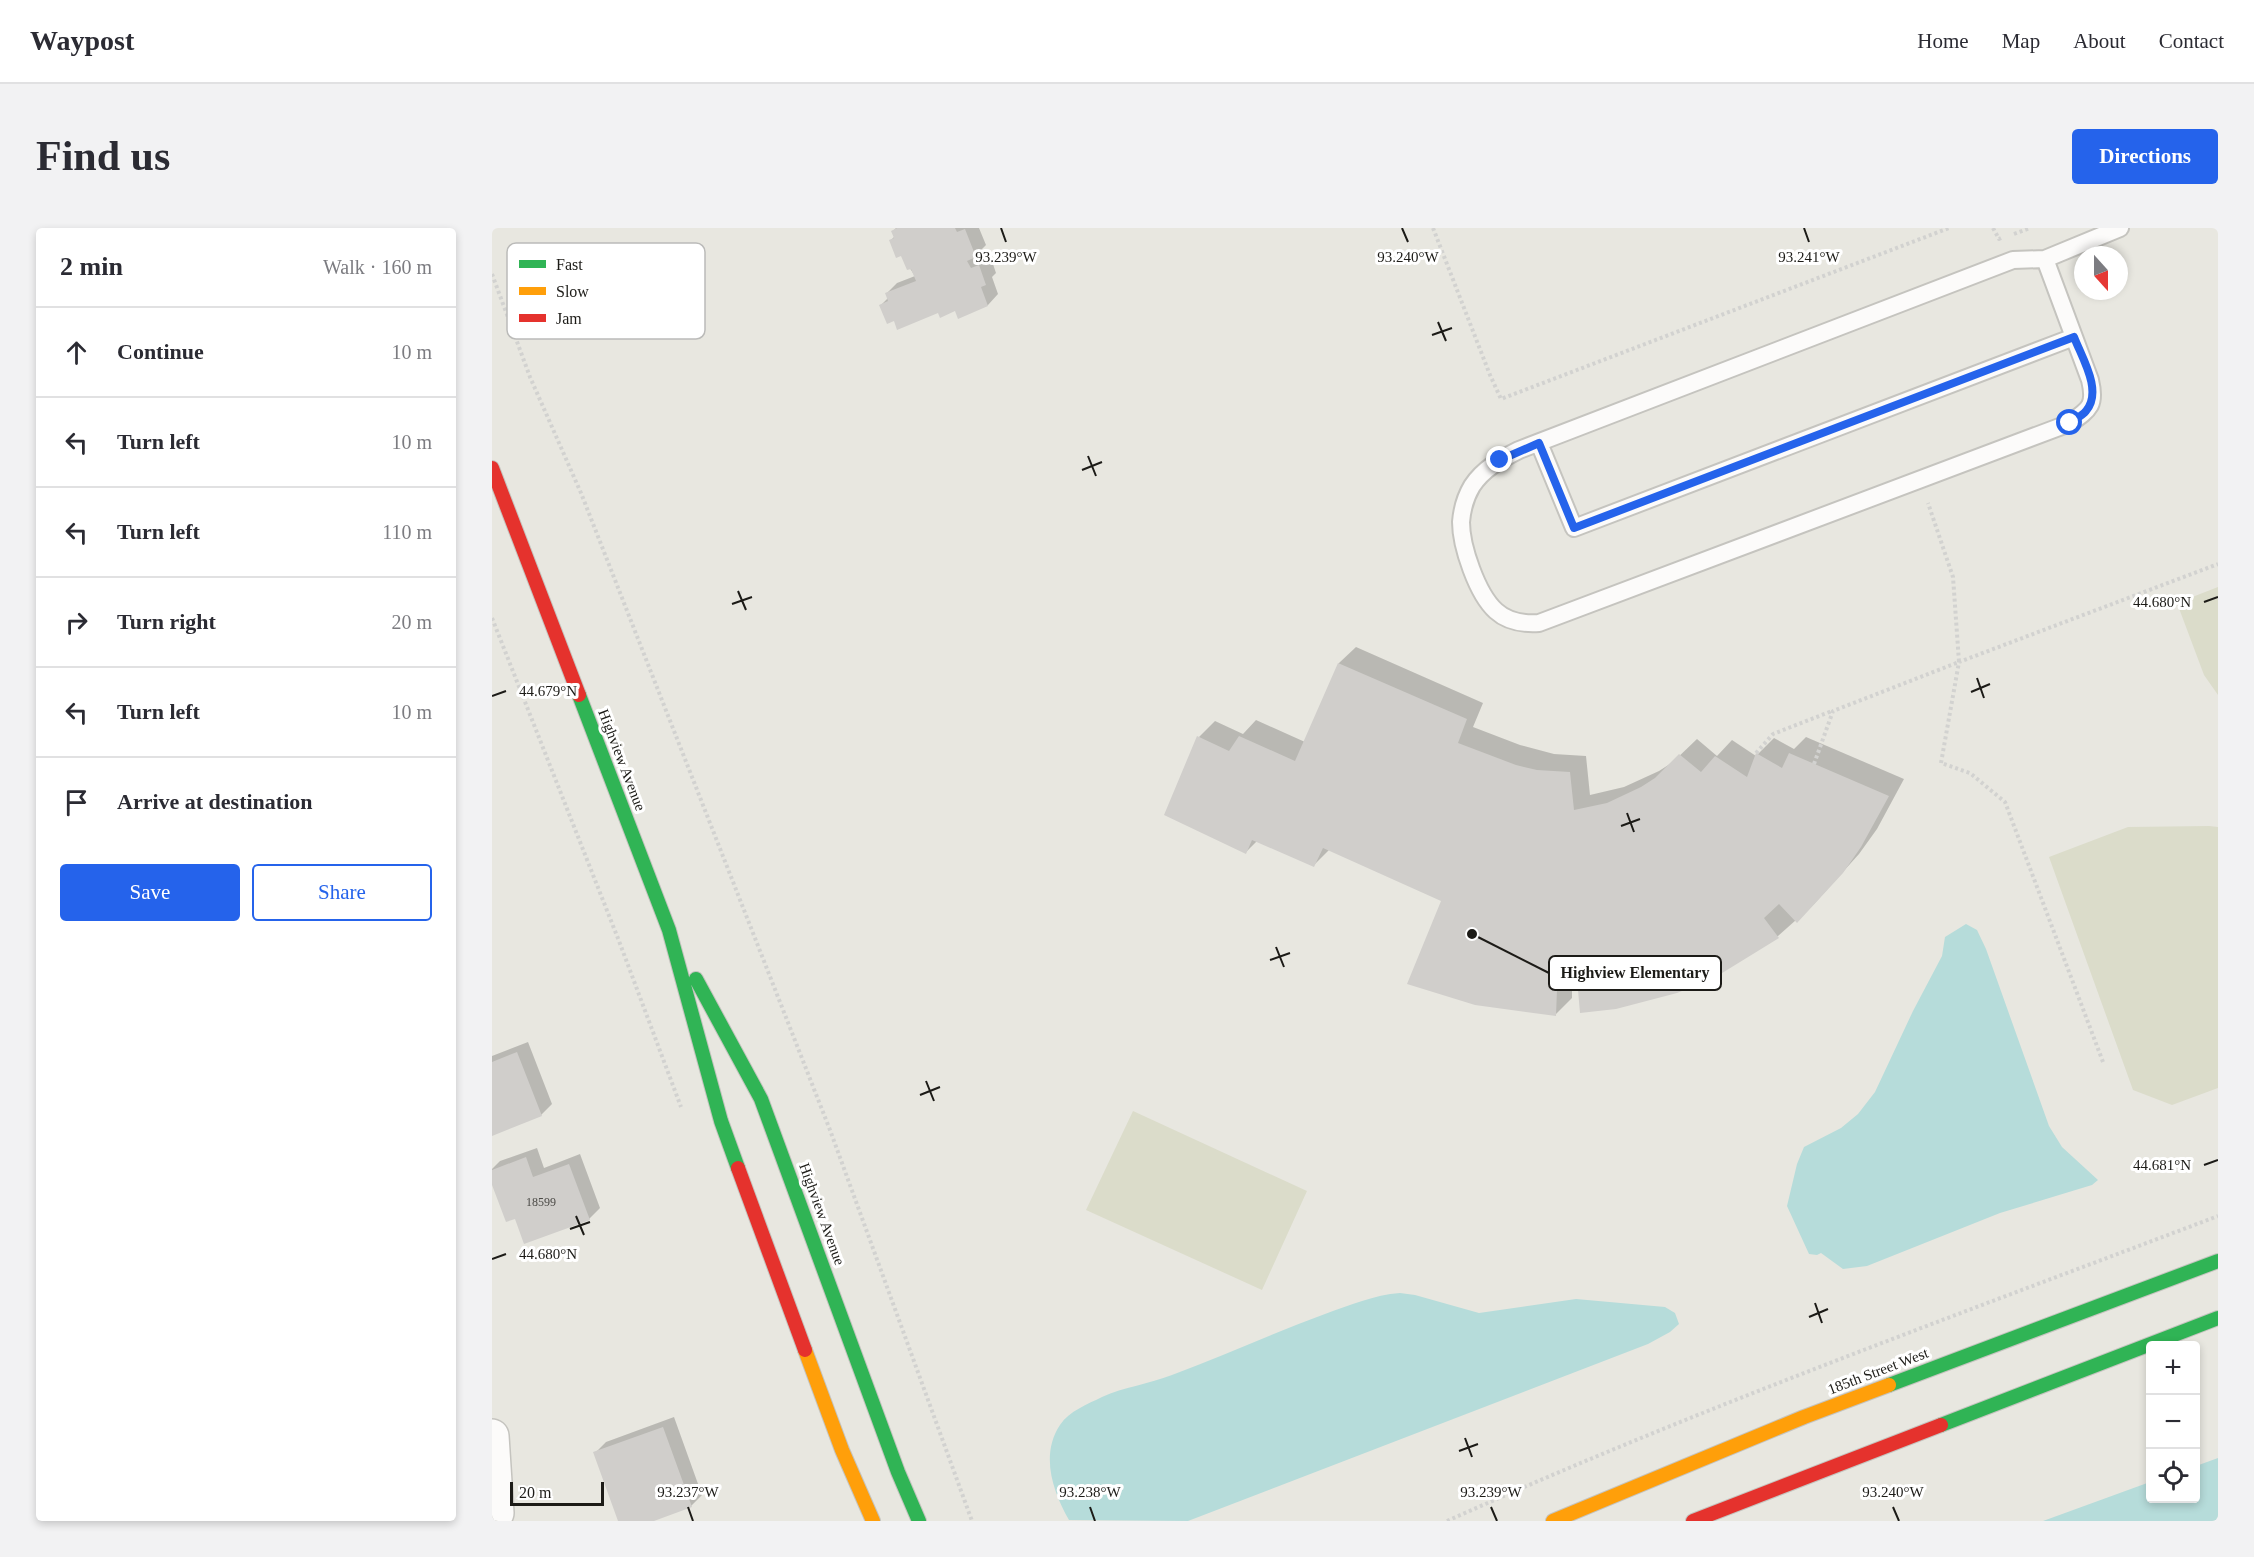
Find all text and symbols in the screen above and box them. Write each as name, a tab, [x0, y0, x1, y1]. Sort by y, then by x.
text: Waypost	[30, 25, 134, 56]
text: Home	[1917, 29, 1969, 53]
text: Map	[2002, 29, 2040, 53]
text: About	[2073, 29, 2126, 53]
text: Contact	[2159, 29, 2224, 53]
button: Directions	[2072, 129, 2218, 184]
text: Find us	[36, 133, 170, 179]
legend	[507, 243, 705, 339]
north arrow	[2074, 246, 2128, 300]
text: 93.239°W	[975, 249, 1038, 265]
text: 93.240°W	[1377, 249, 1440, 265]
text: 93.241°W	[1778, 249, 1841, 265]
text: 2 min	[60, 252, 123, 281]
text: Walk · 160 m	[323, 256, 432, 278]
text: Fast	[556, 256, 583, 273]
text: Slow	[556, 283, 589, 300]
text: Jam	[556, 310, 582, 327]
icon: ahead	[60, 336, 93, 369]
text: Continue	[117, 339, 204, 364]
text: 10 m	[391, 341, 432, 363]
route start	[2056, 409, 2082, 435]
icon: left	[60, 426, 93, 459]
text: Turn left	[117, 429, 200, 454]
text: 10 m	[391, 431, 432, 453]
route end	[1486, 446, 1512, 472]
icon: left	[60, 516, 93, 549]
text: Turn left	[117, 519, 200, 544]
text: 110 m	[382, 521, 432, 543]
text: 44.680°N	[2133, 594, 2191, 610]
icon: right	[60, 606, 93, 639]
text: Turn right	[117, 609, 216, 634]
text: 20 m	[391, 611, 432, 633]
text: 44.679°N	[519, 683, 577, 699]
icon: left	[60, 696, 93, 729]
text: Turn left	[117, 699, 200, 724]
text: 10 m	[391, 701, 432, 723]
street label: Highview Avenue	[595, 707, 649, 813]
icon: arrive	[60, 786, 93, 819]
text: Arrive at destination	[117, 789, 313, 814]
button: Save	[60, 864, 240, 921]
button: Share	[252, 864, 432, 921]
callout: Highview Elementary	[1549, 956, 1721, 990]
text: Highview Elementary	[1561, 964, 1709, 982]
text: 44.681°N	[2133, 1157, 2191, 1173]
street label: Highview Avenue	[796, 1161, 848, 1268]
house number: 18599	[526, 1195, 556, 1209]
text: 44.680°N	[519, 1246, 577, 1262]
map controls	[2146, 1341, 2200, 1503]
button: +	[2146, 1341, 2200, 1395]
street label: 185th Street West	[1826, 1344, 1931, 1397]
button: −	[2146, 1395, 2200, 1449]
button: locate	[2146, 1449, 2200, 1503]
scale bar	[510, 1479, 604, 1506]
text: 20 m	[519, 1484, 551, 1501]
text: 93.237°W	[657, 1484, 720, 1500]
text: 93.238°W	[1059, 1484, 1122, 1500]
text: 93.239°W	[1460, 1484, 1523, 1500]
text: 93.240°W	[1862, 1484, 1925, 1500]

